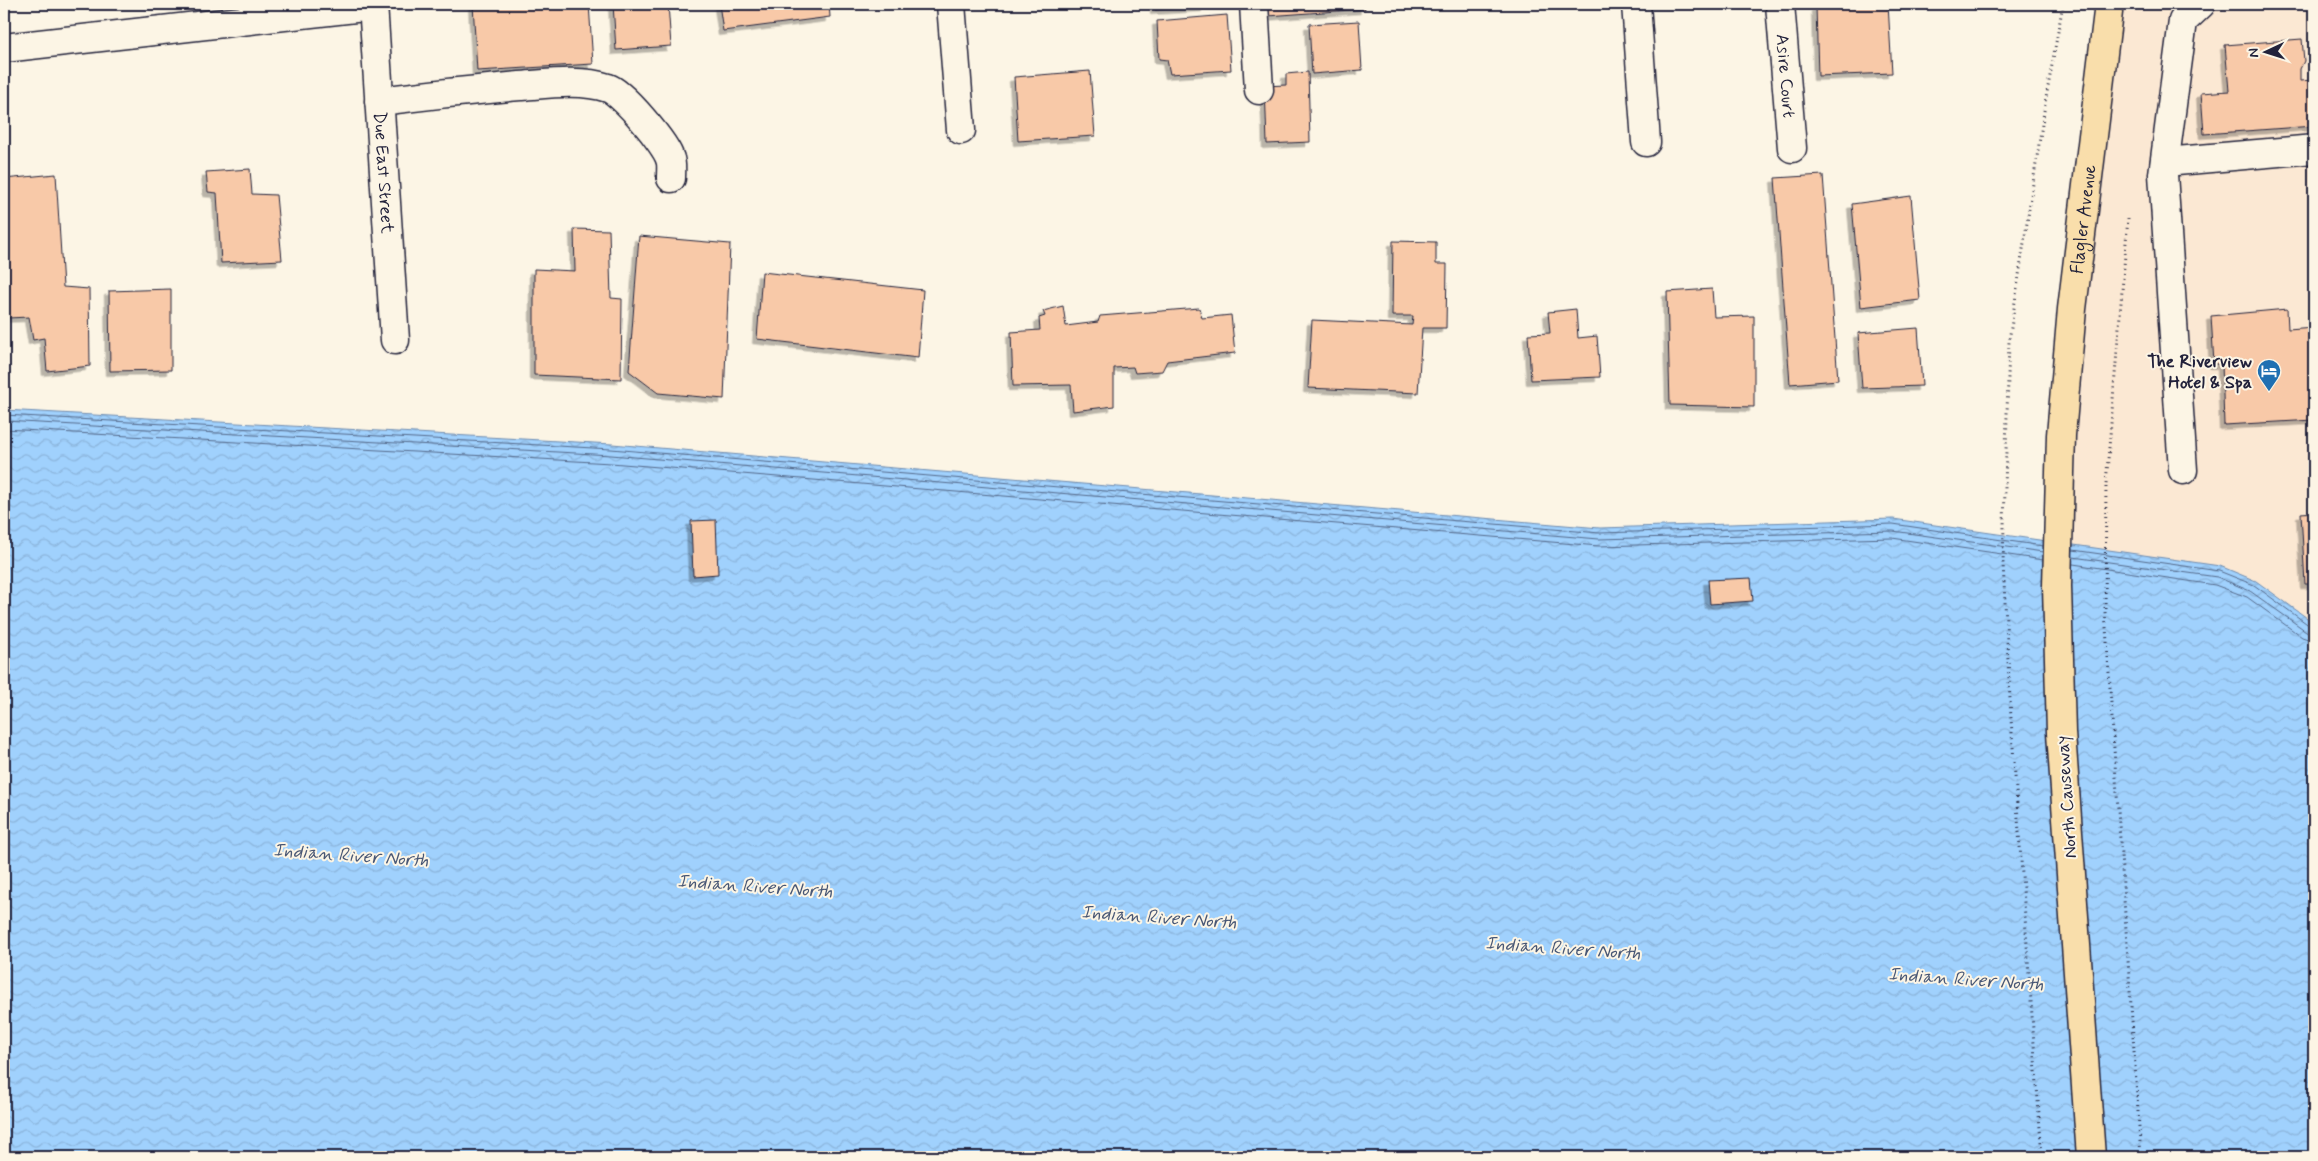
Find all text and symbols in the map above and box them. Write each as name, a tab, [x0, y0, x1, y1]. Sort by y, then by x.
north arrow	[2240, 28, 2290, 78]
street label: Asire Court	[1770, 33, 1800, 119]
text: N	[2245, 48, 2263, 58]
street label: Due East Street	[367, 111, 399, 235]
street label: Flagler Avenue	[2065, 163, 2102, 275]
place label: The Riverview Hotel & Spa	[2147, 350, 2253, 395]
hotel icon: The Riverview Hotel & Spa	[2256, 358, 2282, 392]
street label: North Causeway	[2051, 735, 2083, 859]
water label: Indian River North	[273, 838, 429, 873]
water label: Indian River North	[677, 869, 833, 904]
water label: Indian River North	[1081, 900, 1237, 935]
water label: Indian River North	[1485, 931, 1641, 966]
water label: Indian River North	[1888, 962, 2044, 997]

